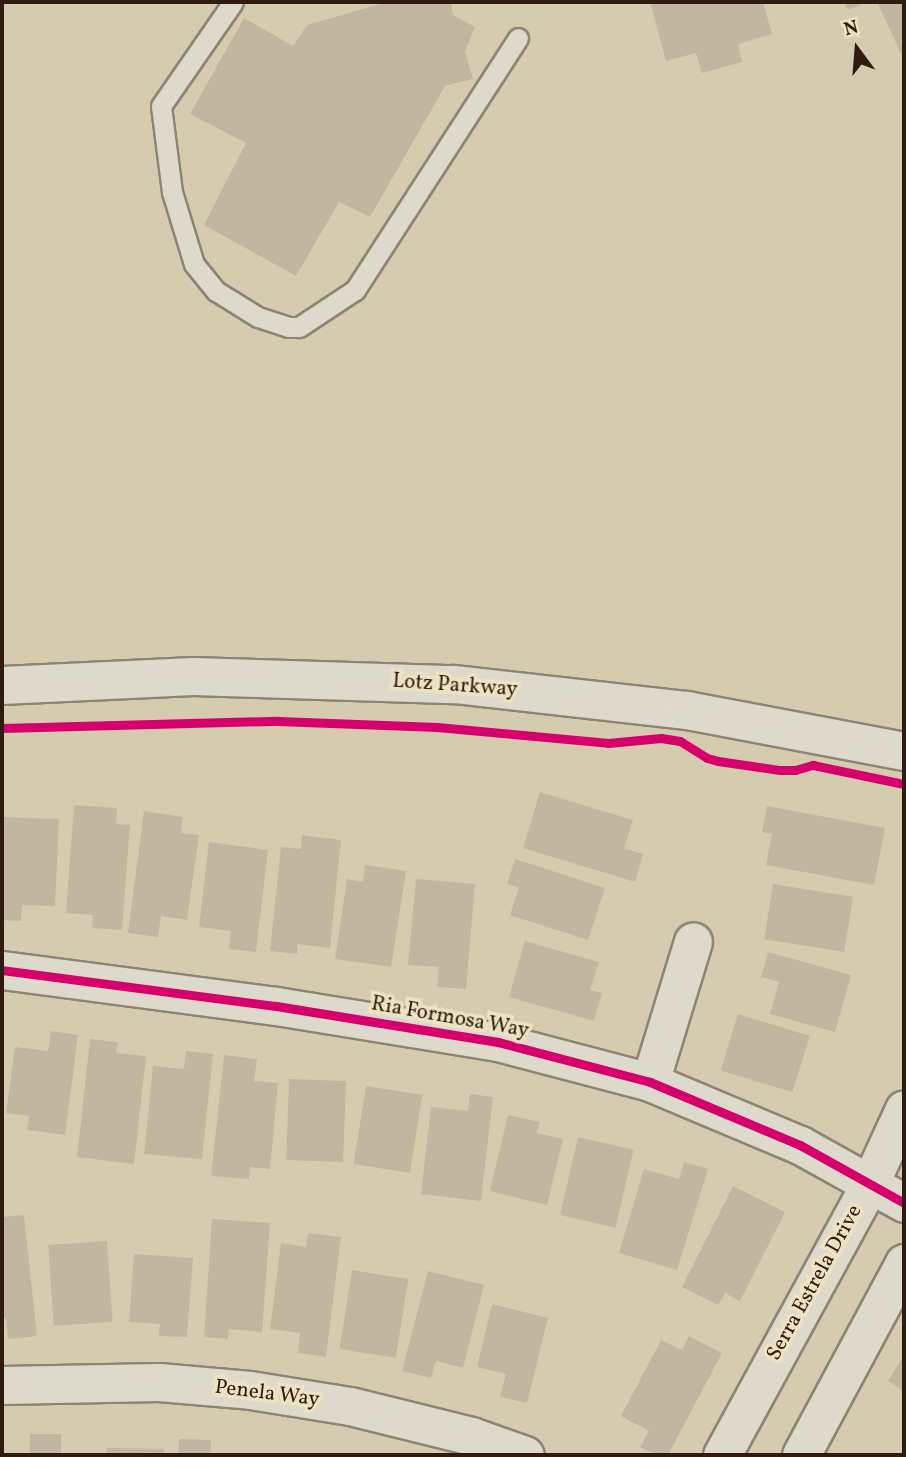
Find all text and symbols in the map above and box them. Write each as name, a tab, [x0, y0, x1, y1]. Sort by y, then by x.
north arrow	[822, 14, 892, 84]
text: N	[841, 14, 861, 43]
street label: Lotz Parkway	[392, 669, 518, 703]
street label: Ria Formosa Way	[369, 992, 531, 1044]
street label: Serra Estrela Drive	[762, 1201, 868, 1365]
street label: Penela Way	[213, 1375, 321, 1413]

